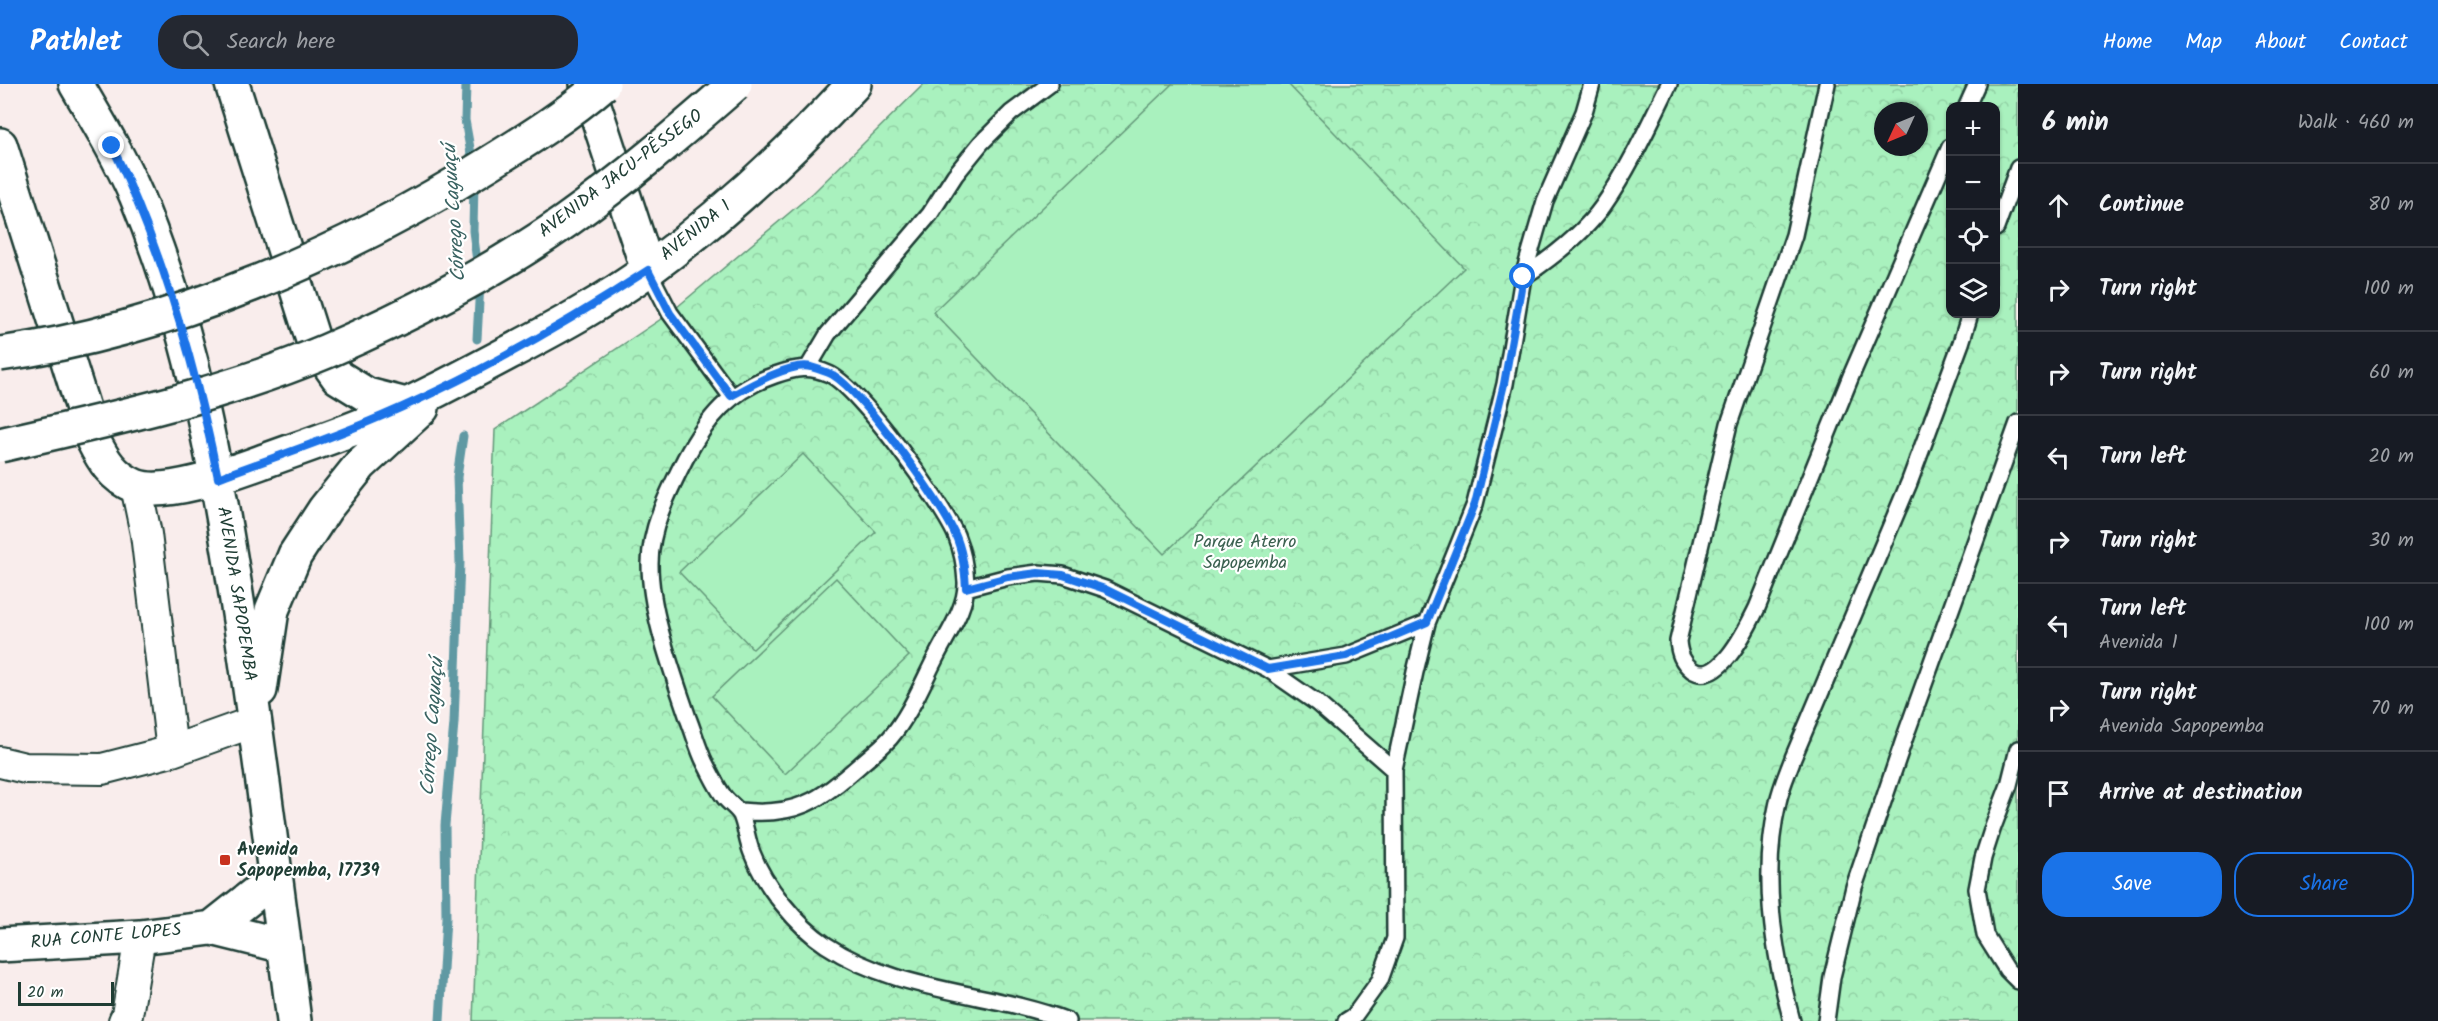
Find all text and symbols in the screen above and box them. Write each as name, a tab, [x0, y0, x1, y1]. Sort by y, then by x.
search box	[158, 15, 578, 69]
text: Pathlet	[30, 20, 122, 65]
text: Search here	[227, 25, 335, 60]
icon: search	[179, 26, 212, 59]
text: Home	[2103, 26, 2152, 59]
text: Map	[2185, 26, 2222, 59]
text: About	[2255, 26, 2306, 59]
text: Contact	[2339, 26, 2408, 59]
street label: AVENIDA JACU-PÊSSEGO	[533, 102, 709, 246]
north arrow	[1874, 102, 1928, 156]
map controls	[1946, 102, 2000, 318]
button: +	[1946, 102, 2000, 156]
text: 6 min	[2042, 102, 2109, 144]
text: Walk · 460 m	[2298, 107, 2414, 139]
route end	[98, 132, 124, 158]
water label: Córrego Caguaçú	[434, 139, 476, 283]
button: −	[1946, 156, 2000, 210]
text: Continue	[2099, 188, 2184, 223]
icon: ahead	[2042, 189, 2075, 222]
text: 80 m	[2368, 189, 2414, 221]
street label: AVENIDA 1	[654, 193, 738, 269]
button: locate	[1946, 210, 2000, 264]
route start	[1509, 263, 1535, 289]
button: layers	[1946, 264, 2000, 318]
text: Turn right	[2099, 272, 2197, 307]
icon: right	[2042, 273, 2075, 306]
text: 100 m	[2364, 273, 2414, 305]
text: Turn right	[2099, 356, 2197, 391]
icon: right	[2042, 357, 2075, 390]
text: 60 m	[2369, 357, 2414, 389]
text: Turn left	[2099, 440, 2186, 475]
icon: left	[2042, 441, 2075, 474]
text: 20 m	[2368, 441, 2414, 473]
street label: AVENIDA SAPOPEMBA	[208, 504, 264, 684]
text: Turn right	[2099, 524, 2197, 559]
icon: right	[2042, 525, 2075, 558]
text: 30 m	[2369, 525, 2414, 557]
park label: Parque Aterro Sapopemba	[1194, 528, 1296, 578]
text: Turn left	[2099, 592, 2186, 627]
icon: left	[2042, 609, 2075, 642]
text: 100 m	[2364, 609, 2414, 641]
text: Avenida 1	[2099, 627, 2178, 659]
water label: Córrego Caguaçú	[412, 653, 454, 797]
text: Turn right	[2099, 676, 2197, 711]
icon: right	[2042, 693, 2075, 726]
text: 70 m	[2371, 693, 2414, 725]
text: Avenida Sapopemba	[2099, 711, 2264, 743]
text: Arrive at destination	[2099, 776, 2302, 811]
icon: arrive	[2042, 777, 2075, 810]
place label: Avenida Sapopemba, 17739	[237, 836, 380, 886]
button: Save	[2042, 852, 2222, 917]
button: Share	[2234, 852, 2414, 917]
marker: Avenida Sapopemba, 17739	[218, 853, 232, 867]
street label: RUA CONTE LOPES	[29, 916, 183, 958]
scale bar	[18, 979, 114, 1006]
text: 20 m	[27, 980, 63, 1005]

